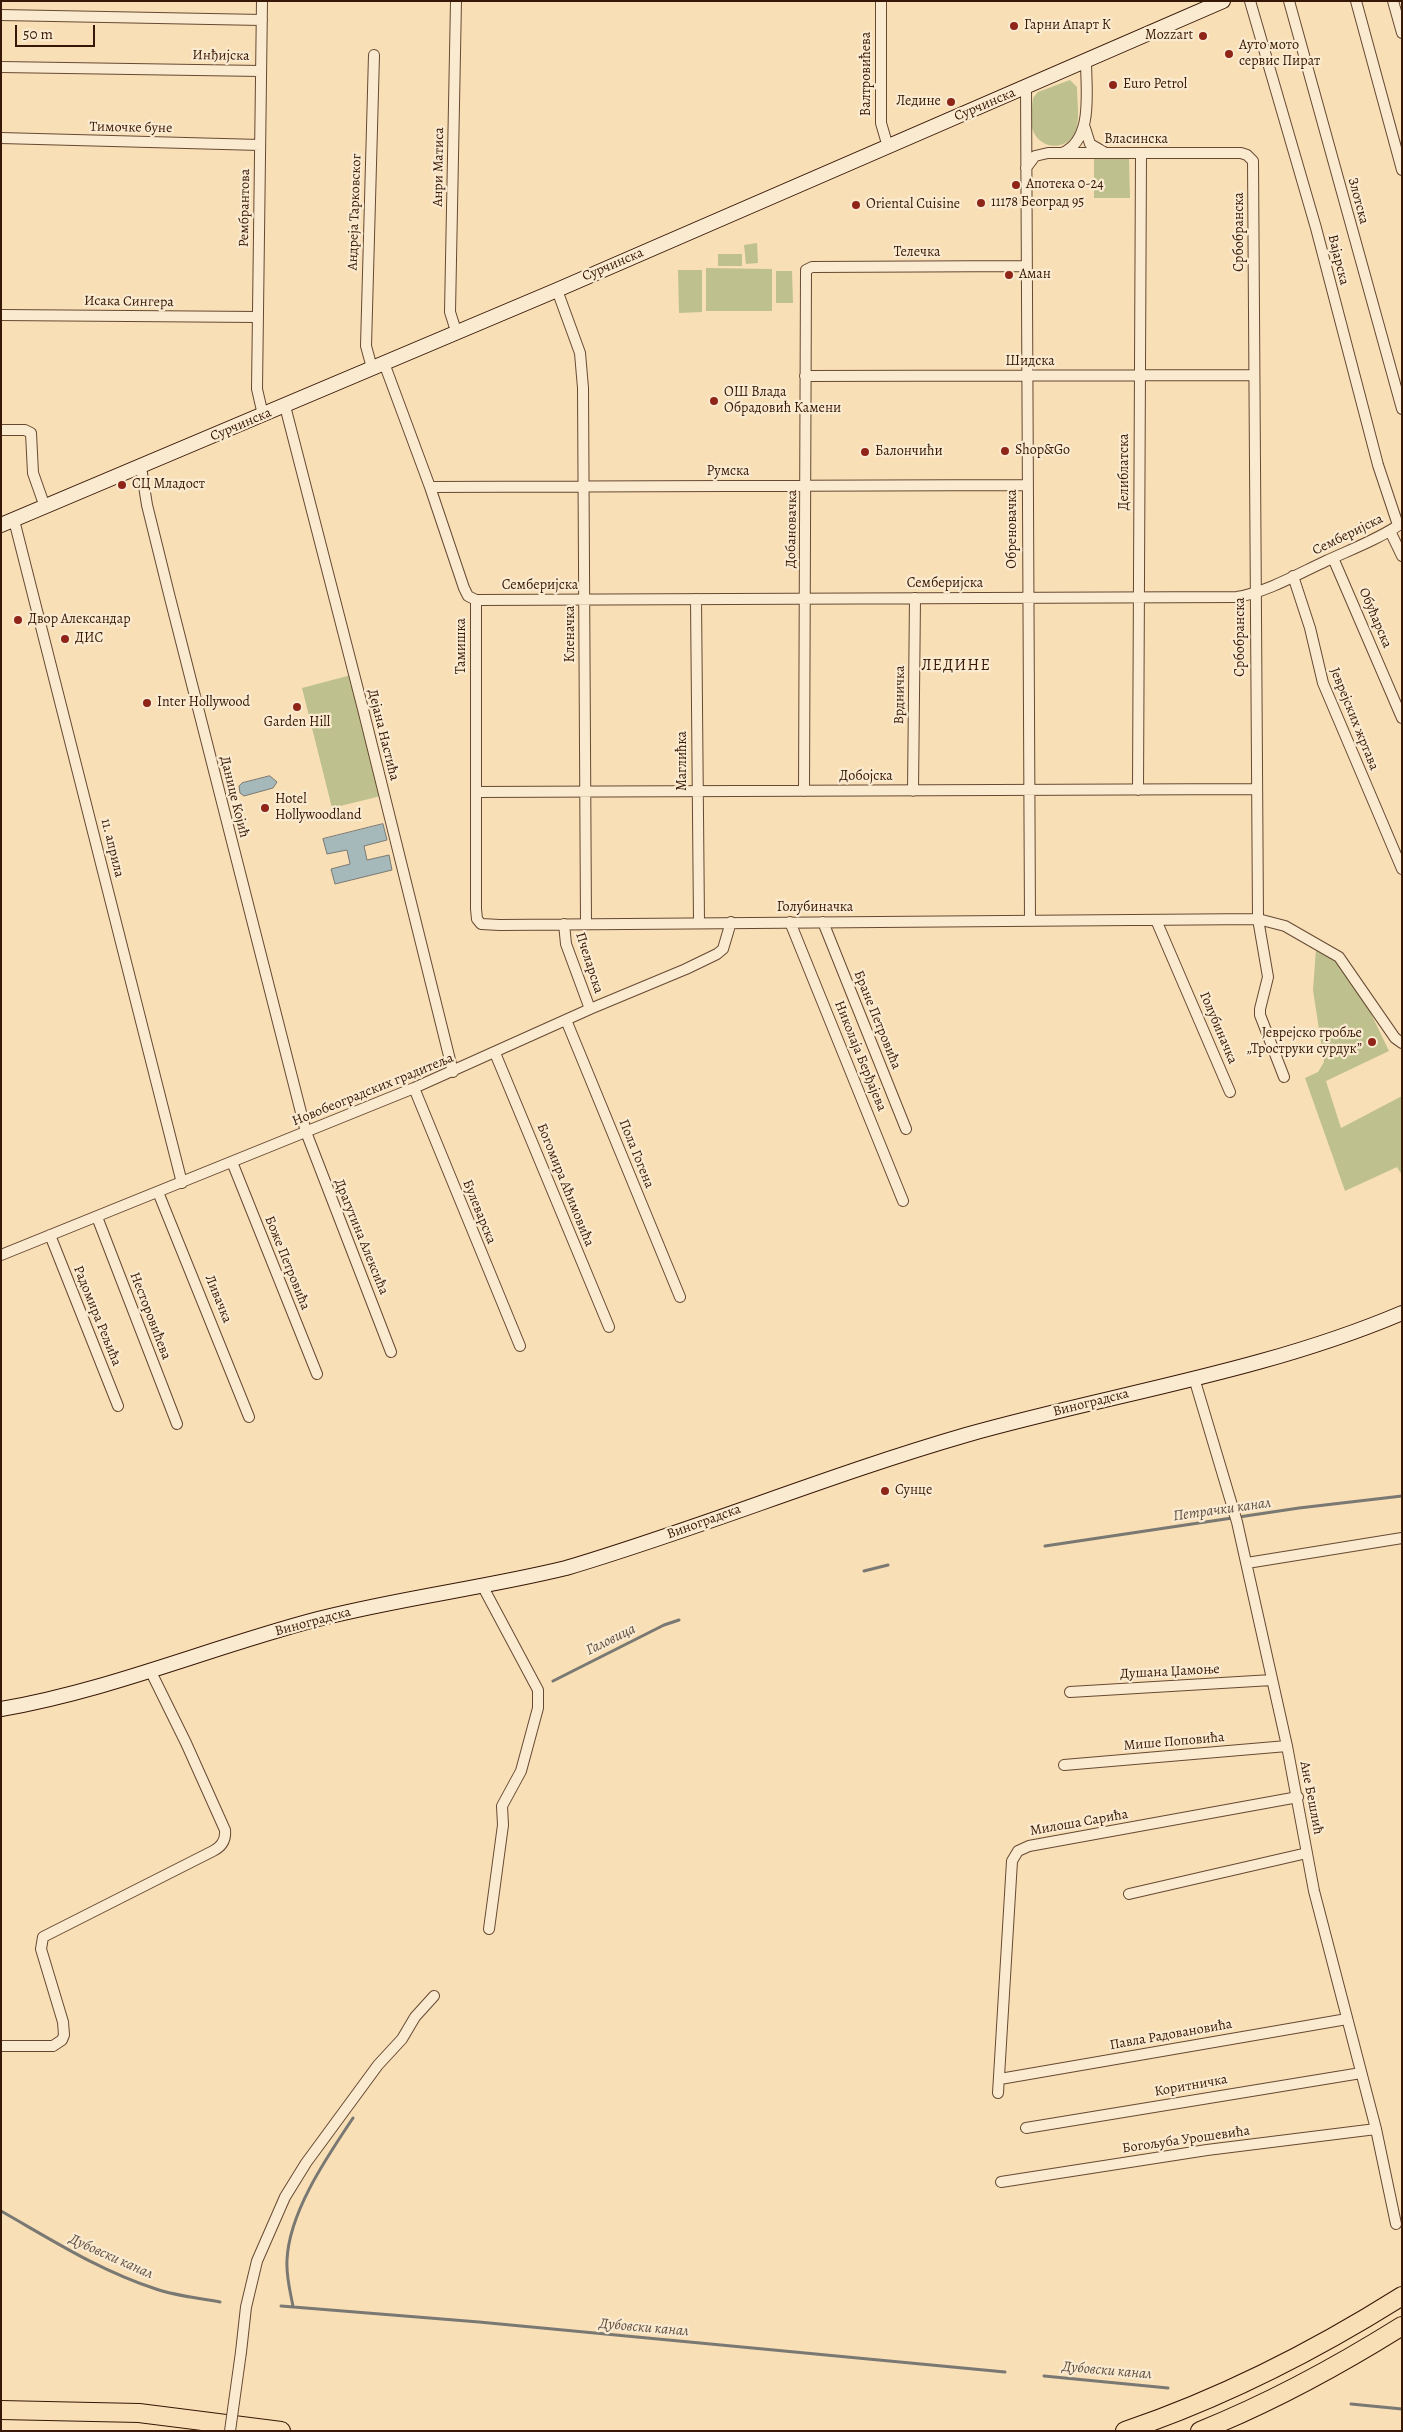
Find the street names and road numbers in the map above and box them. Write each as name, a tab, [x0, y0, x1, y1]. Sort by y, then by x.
street label: Валтровићева	[859, 32, 875, 116]
street label: Инђијска	[192, 47, 250, 65]
street label: Сурчинска	[952, 85, 1018, 125]
street label: Тимочке буне	[89, 119, 173, 137]
street label: Анри Матиса	[430, 127, 448, 207]
street label: Власинска	[1104, 132, 1168, 148]
street label: Андреја Тарковског	[345, 153, 365, 271]
street label: Рембрантова	[236, 169, 254, 247]
street label: Злотска	[1344, 176, 1372, 226]
street label: Србобранска	[1232, 192, 1248, 272]
street label: Вајарска	[1324, 233, 1352, 287]
street label: Сурчинска	[580, 245, 646, 285]
street label: Телечка	[894, 245, 940, 261]
street label: Исака Сингера	[84, 293, 174, 311]
street label: Шидска	[1005, 354, 1055, 370]
street label: Сурчинска	[208, 405, 274, 445]
street label: Делиблатска	[1117, 434, 1133, 510]
street label: Румска	[706, 464, 750, 480]
street label: Обреновачка	[1005, 489, 1021, 569]
street label: Добановачка	[783, 490, 801, 568]
street label: Семберијска	[1310, 511, 1386, 559]
street label: Семберијска	[907, 576, 983, 592]
street label: Семберијска	[502, 578, 578, 594]
street label: Обућарска	[1355, 585, 1395, 651]
street label: Србобранска	[1233, 597, 1249, 677]
street label: Кленачка	[563, 605, 579, 663]
street label: Тамишка	[454, 618, 470, 674]
street label: Врдничка	[891, 665, 909, 725]
street label: Јеврејских жртава	[1326, 665, 1382, 773]
street label: Дејана Настића	[364, 687, 402, 783]
street label: Маглићка	[675, 731, 691, 791]
street label: Данице Којић	[216, 754, 252, 840]
street label: Добојска	[839, 769, 893, 785]
street label: 11. априла	[97, 817, 127, 879]
street label: Голубиначка	[777, 900, 853, 916]
street label: Пчеларска	[571, 930, 607, 996]
street label: Бране Петровића	[850, 968, 904, 1072]
street label: Голубиначка	[1195, 989, 1241, 1067]
street label: Николаја Берђајева	[830, 998, 890, 1114]
street label: Новобеоградских градитеља	[290, 1050, 456, 1130]
street label: Пола Гогена	[615, 1117, 657, 1191]
street label: Богомира Аћимовића	[533, 1121, 597, 1249]
street label: Драгутина Алексића	[330, 1177, 392, 1297]
street label: Булеварска	[458, 1177, 500, 1247]
street label: Боже Петровића	[260, 1213, 314, 1313]
street label: Радомира Рељића	[69, 1263, 125, 1369]
street label: Несторовићева	[126, 1270, 174, 1362]
street label: Ливачка	[201, 1272, 235, 1326]
street label: Виноградска	[1051, 1385, 1131, 1421]
street label: Виноградска	[665, 1501, 743, 1543]
street label: Виноградска	[273, 1604, 353, 1640]
street label: Душана Џамоње	[1120, 1661, 1220, 1683]
street label: Мише Поповића	[1123, 1729, 1225, 1755]
street label: Ане Бешлић	[1296, 1760, 1326, 1836]
street label: Милоша Сарића	[1029, 1806, 1129, 1840]
street label: Павла Радовановића	[1109, 2016, 1233, 2054]
street label: Коритничка	[1153, 2071, 1229, 2101]
street label: Богољуба Урошевића	[1121, 2123, 1251, 2157]

